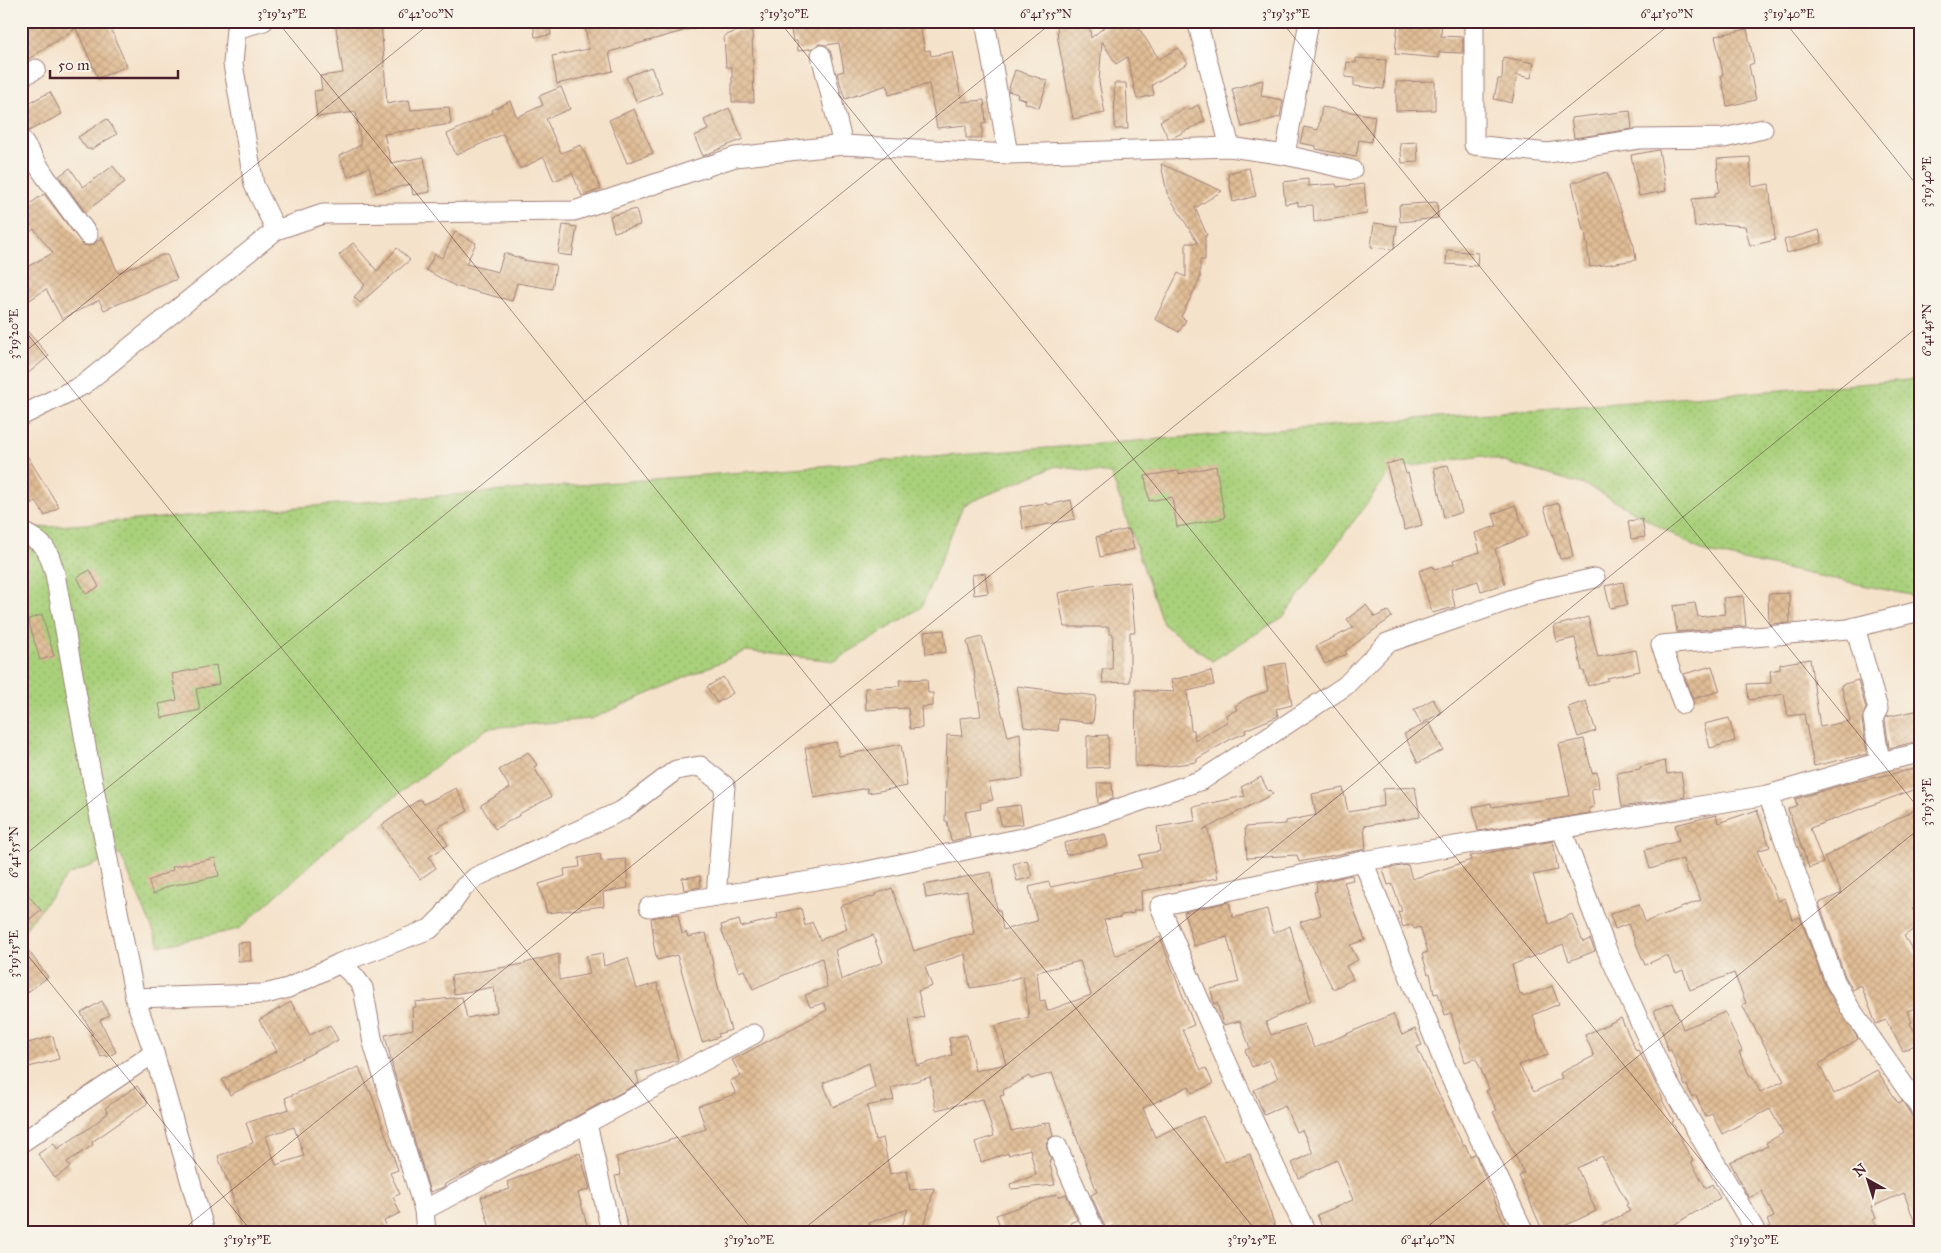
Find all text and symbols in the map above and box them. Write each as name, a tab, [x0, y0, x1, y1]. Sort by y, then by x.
text: 3°19'25"E	[258, 7, 307, 21]
text: 6°42'00"N	[398, 7, 454, 21]
text: 3°19'30"E	[759, 7, 809, 21]
text: 6°41'55"N	[1020, 7, 1072, 21]
text: 3°19'35"E	[1262, 7, 1310, 21]
text: 6°41'50"N	[1640, 7, 1694, 21]
text: 3°19'40"E	[1763, 7, 1815, 21]
scale bar	[50, 48, 178, 80]
text: 50 m	[58, 56, 90, 74]
text: 3°19'40"E	[1920, 156, 1934, 208]
text: 6°41'45"N	[1920, 304, 1934, 356]
text: 3°19'20"E	[7, 308, 21, 359]
text: 3°19'35"E	[1920, 778, 1934, 826]
text: 6°41'55"N	[7, 826, 21, 878]
text: 3°19'15"E	[7, 930, 21, 978]
north arrow	[1844, 1156, 1894, 1206]
text: N	[1850, 1160, 1870, 1181]
text: 3°19'15"E	[223, 1233, 271, 1247]
text: 3°19'20"E	[724, 1233, 775, 1247]
text: 3°19'25"E	[1228, 1233, 1277, 1247]
text: 6°41'40"N	[1401, 1233, 1455, 1247]
text: 3°19'30"E	[1729, 1233, 1779, 1247]

